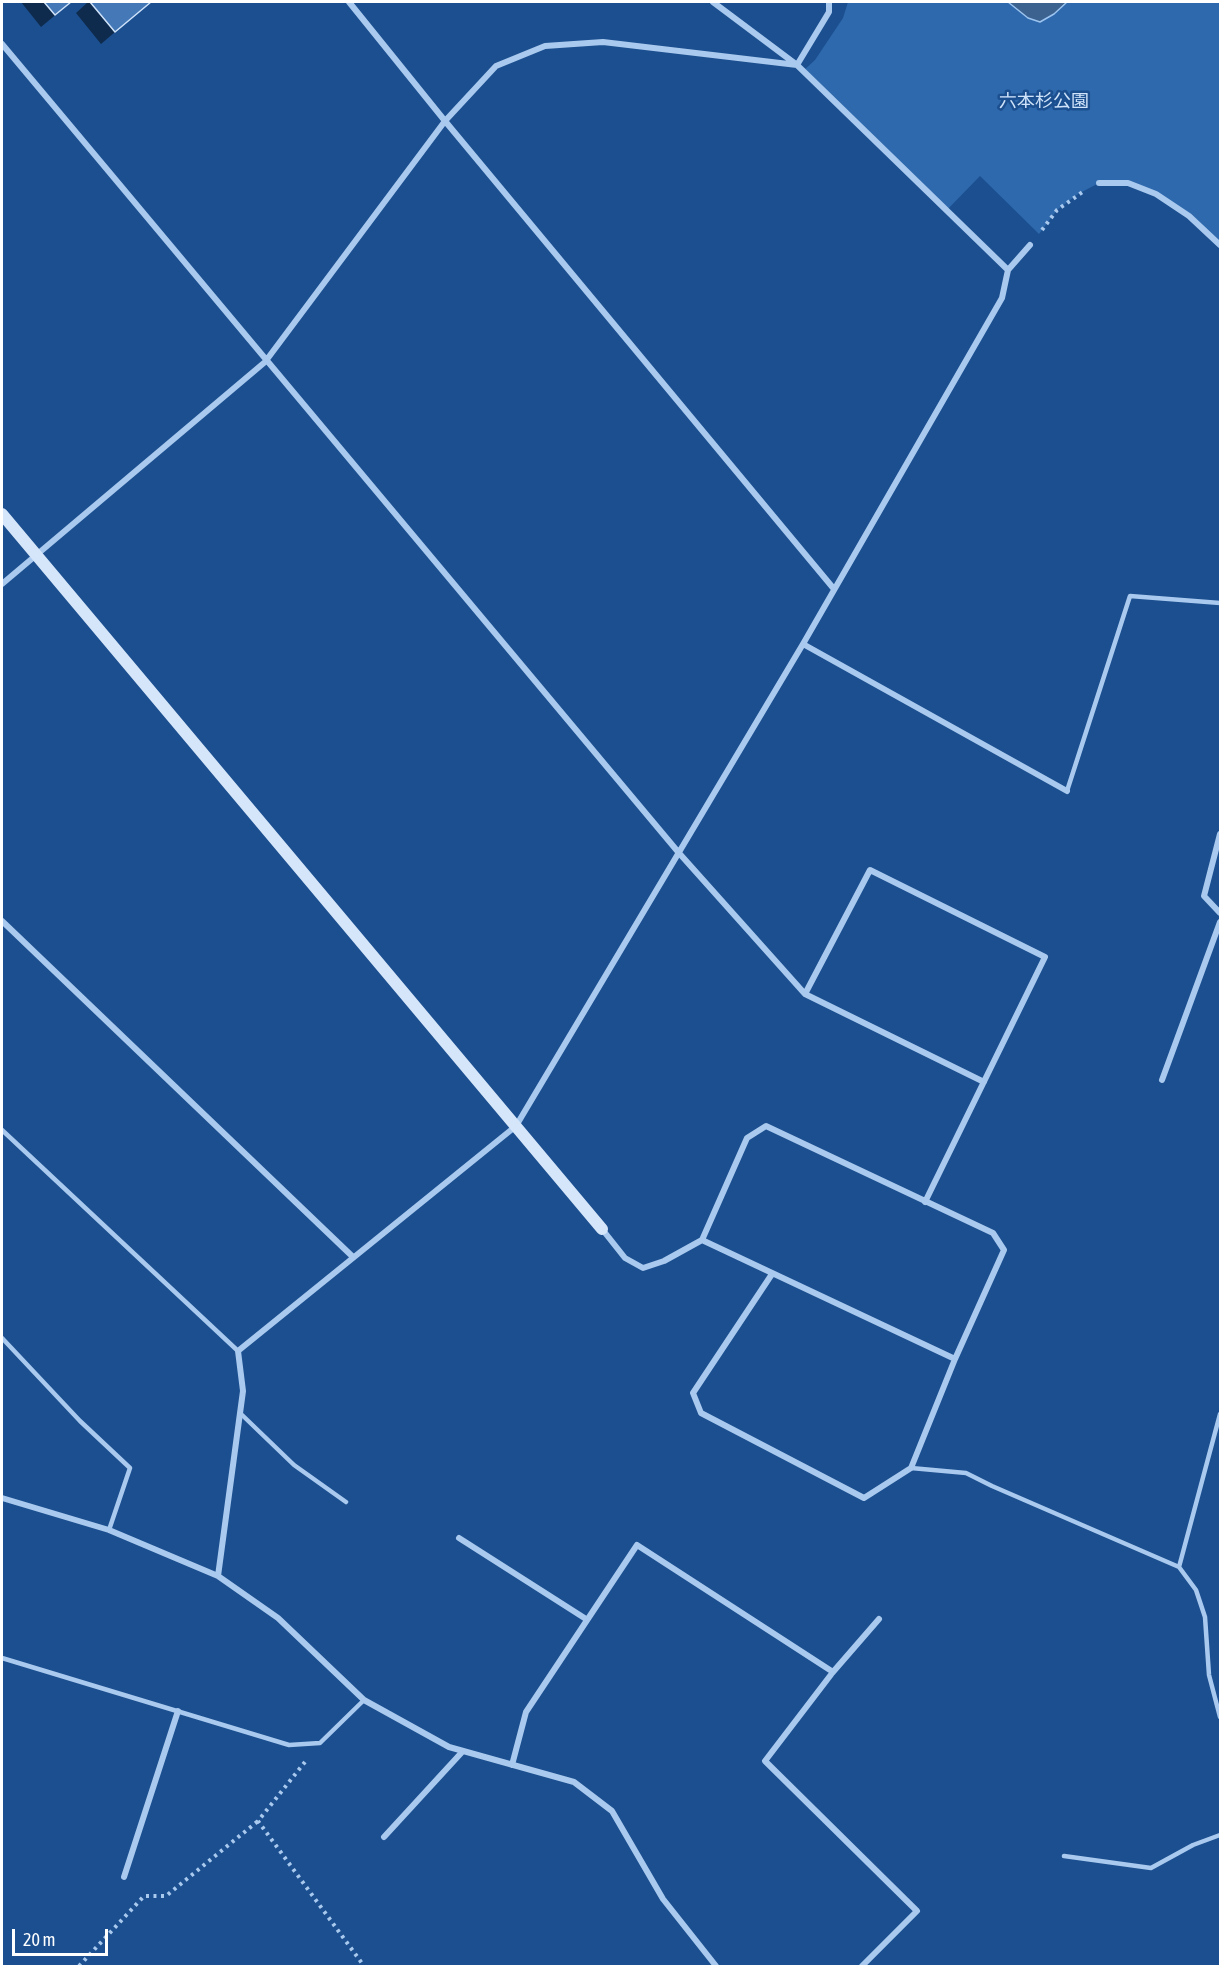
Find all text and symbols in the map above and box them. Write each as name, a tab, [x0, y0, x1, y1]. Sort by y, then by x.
park label: 六本杉公園	[999, 90, 1089, 112]
scale bar	[15, 1917, 111, 1955]
text: 20 m	[23, 1929, 55, 1950]

